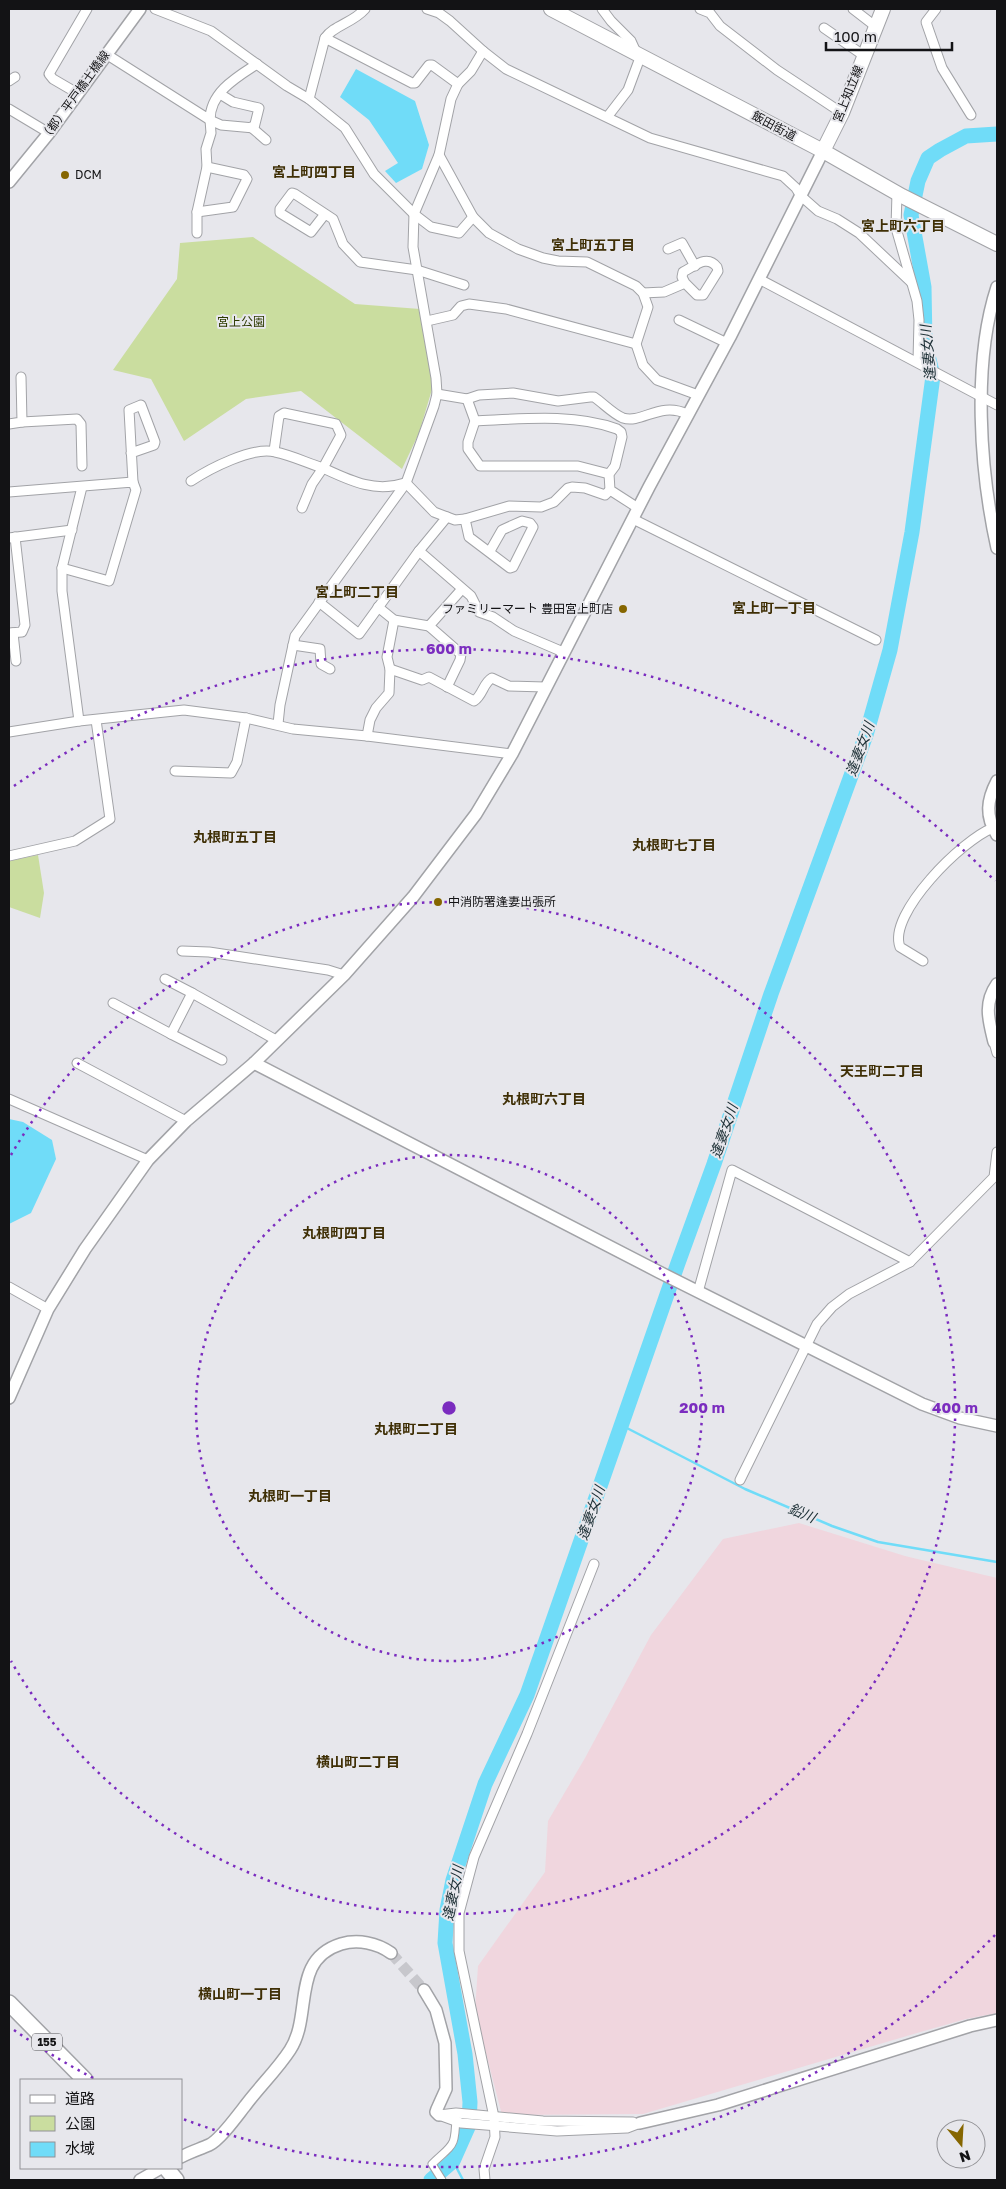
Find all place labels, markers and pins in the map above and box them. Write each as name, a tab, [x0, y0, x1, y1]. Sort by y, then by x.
place label: DCM	[75, 167, 102, 182]
marker: DCM	[59, 169, 71, 181]
place label: ファミリーマート 豊田宮上町店	[442, 601, 613, 616]
marker: ファミリーマート 豊田宮上町店	[617, 603, 629, 615]
place label: 中消防署逢妻出張所	[448, 894, 556, 909]
marker: 中消防署逢妻出張所	[432, 896, 444, 908]
centre of rings	[440, 1399, 458, 1417]

